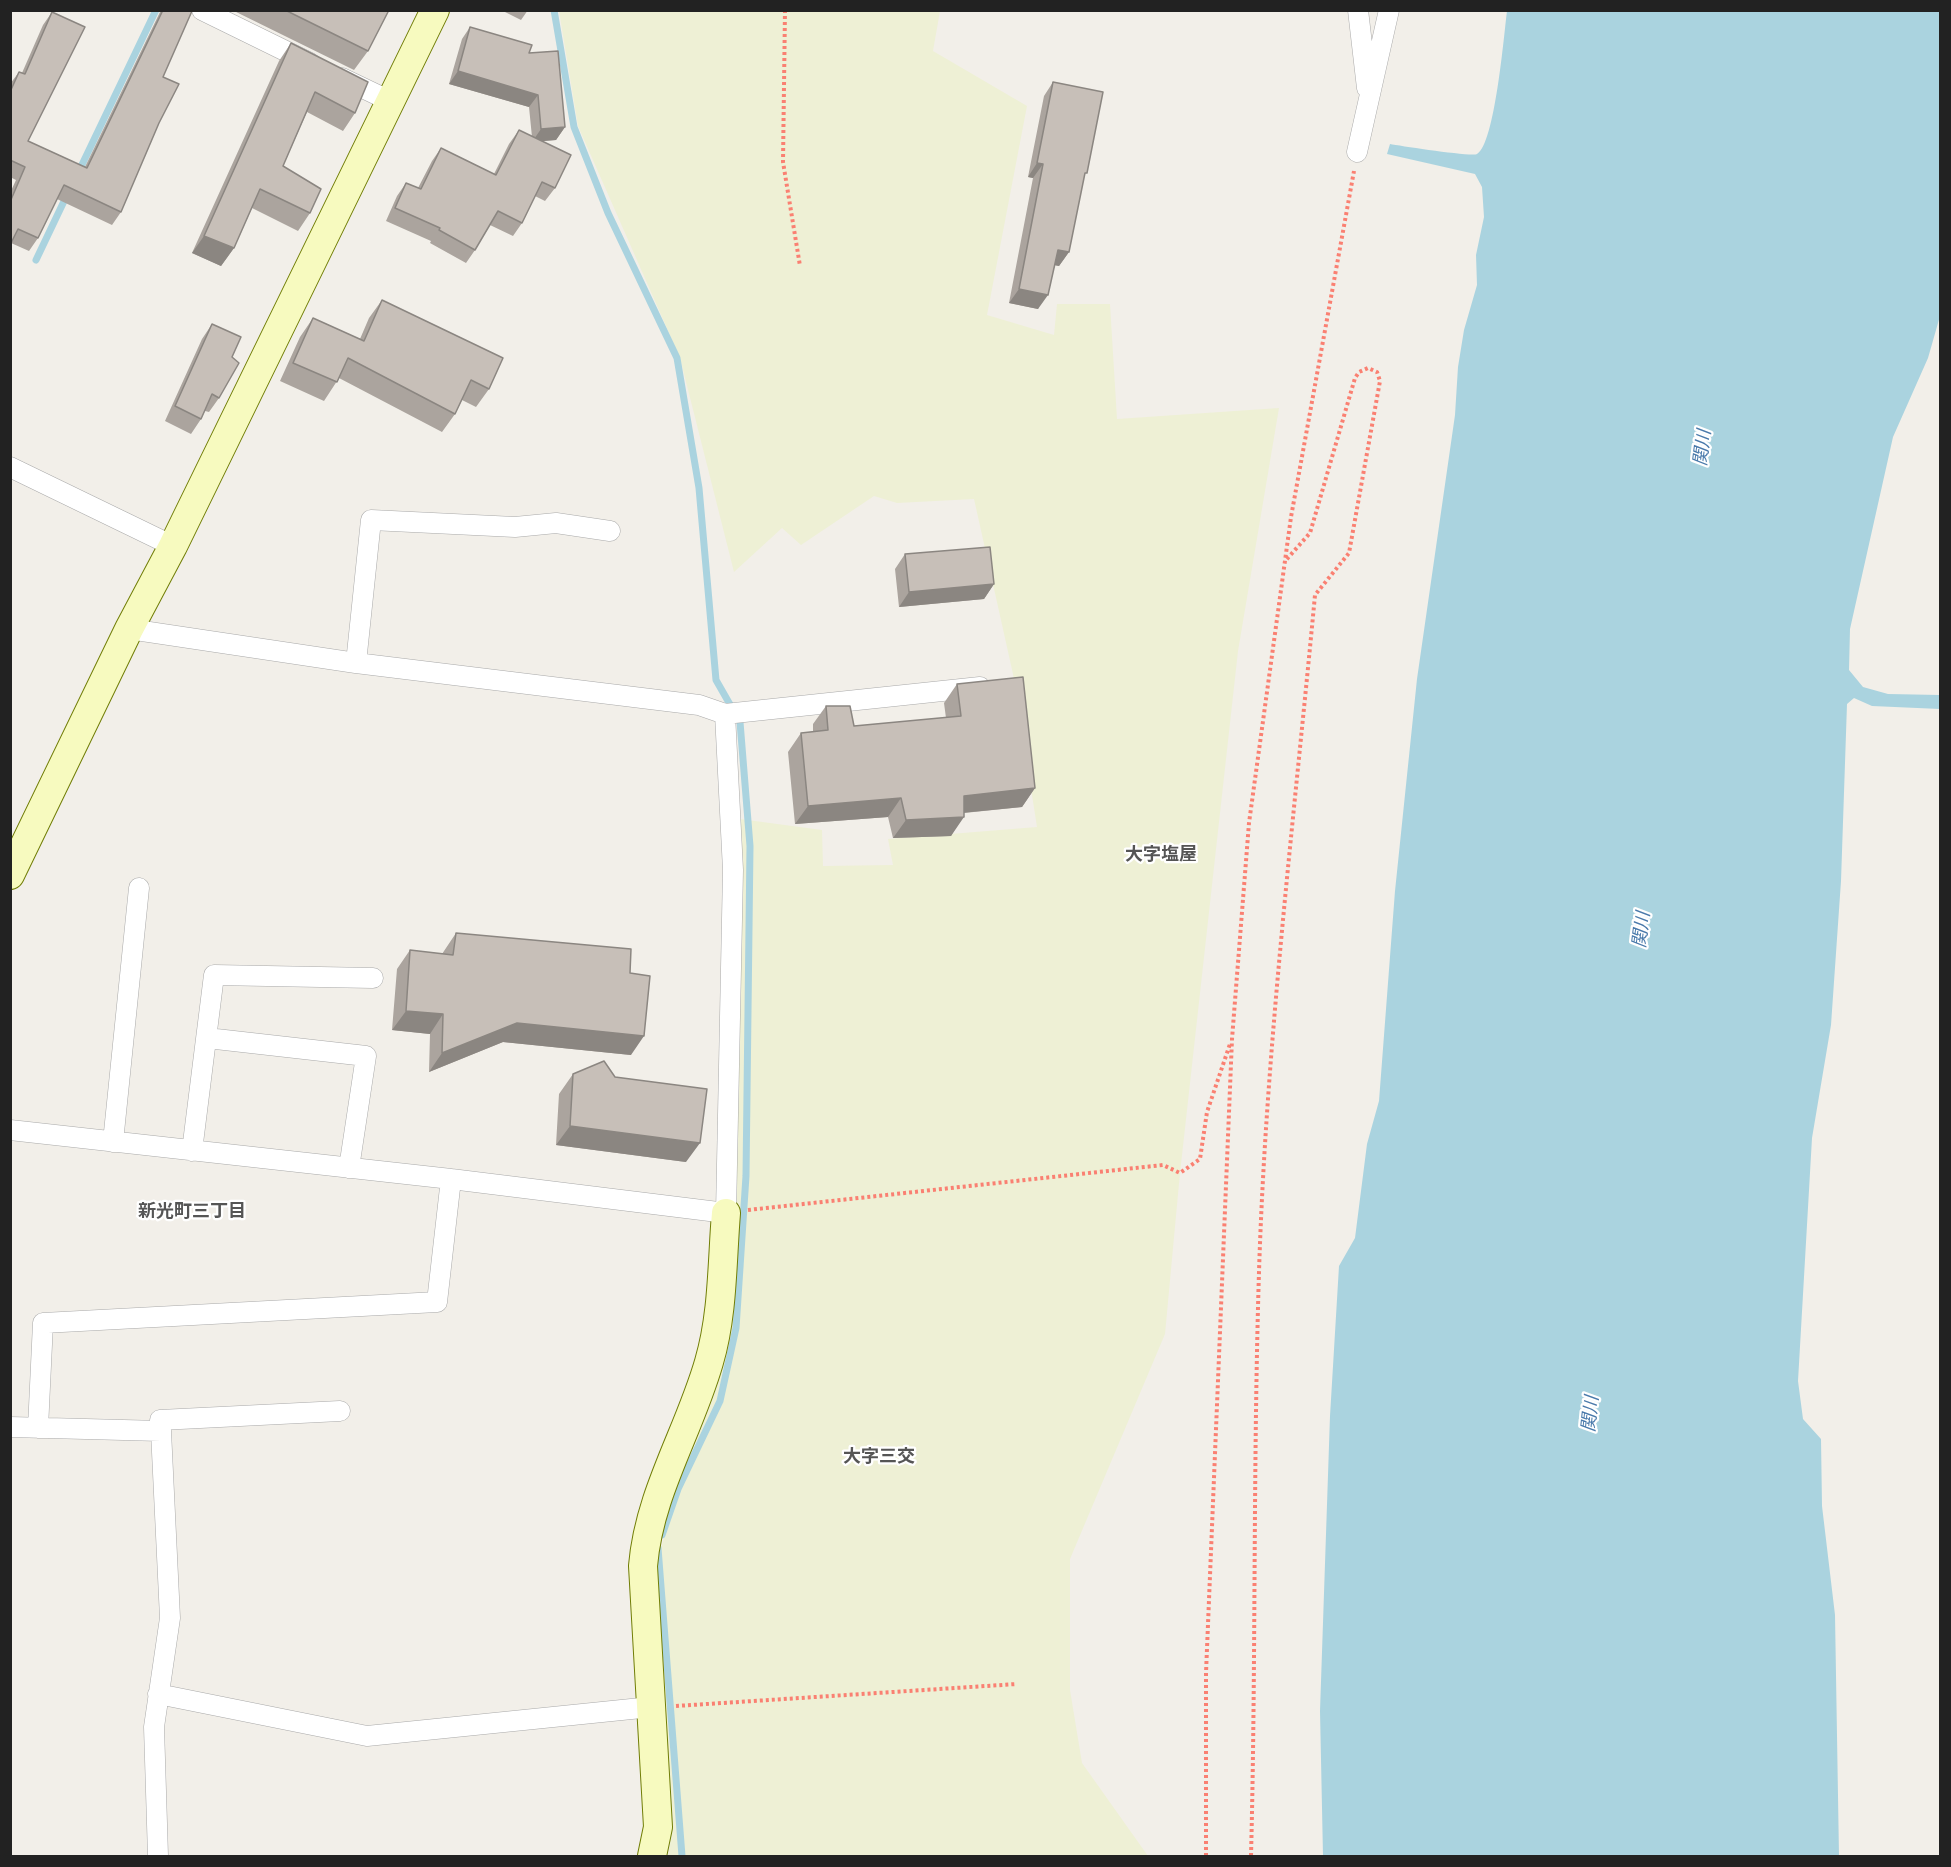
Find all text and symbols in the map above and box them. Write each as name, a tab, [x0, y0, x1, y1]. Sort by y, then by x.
water label: 関川	[1690, 429, 1716, 467]
district label: 大字塩屋	[1125, 844, 1197, 866]
water label: 関川	[1629, 911, 1655, 949]
district label: 新光町三丁目	[138, 1201, 246, 1223]
water label: 関川	[1578, 1395, 1604, 1433]
district label: 大字三交	[843, 1446, 915, 1468]

